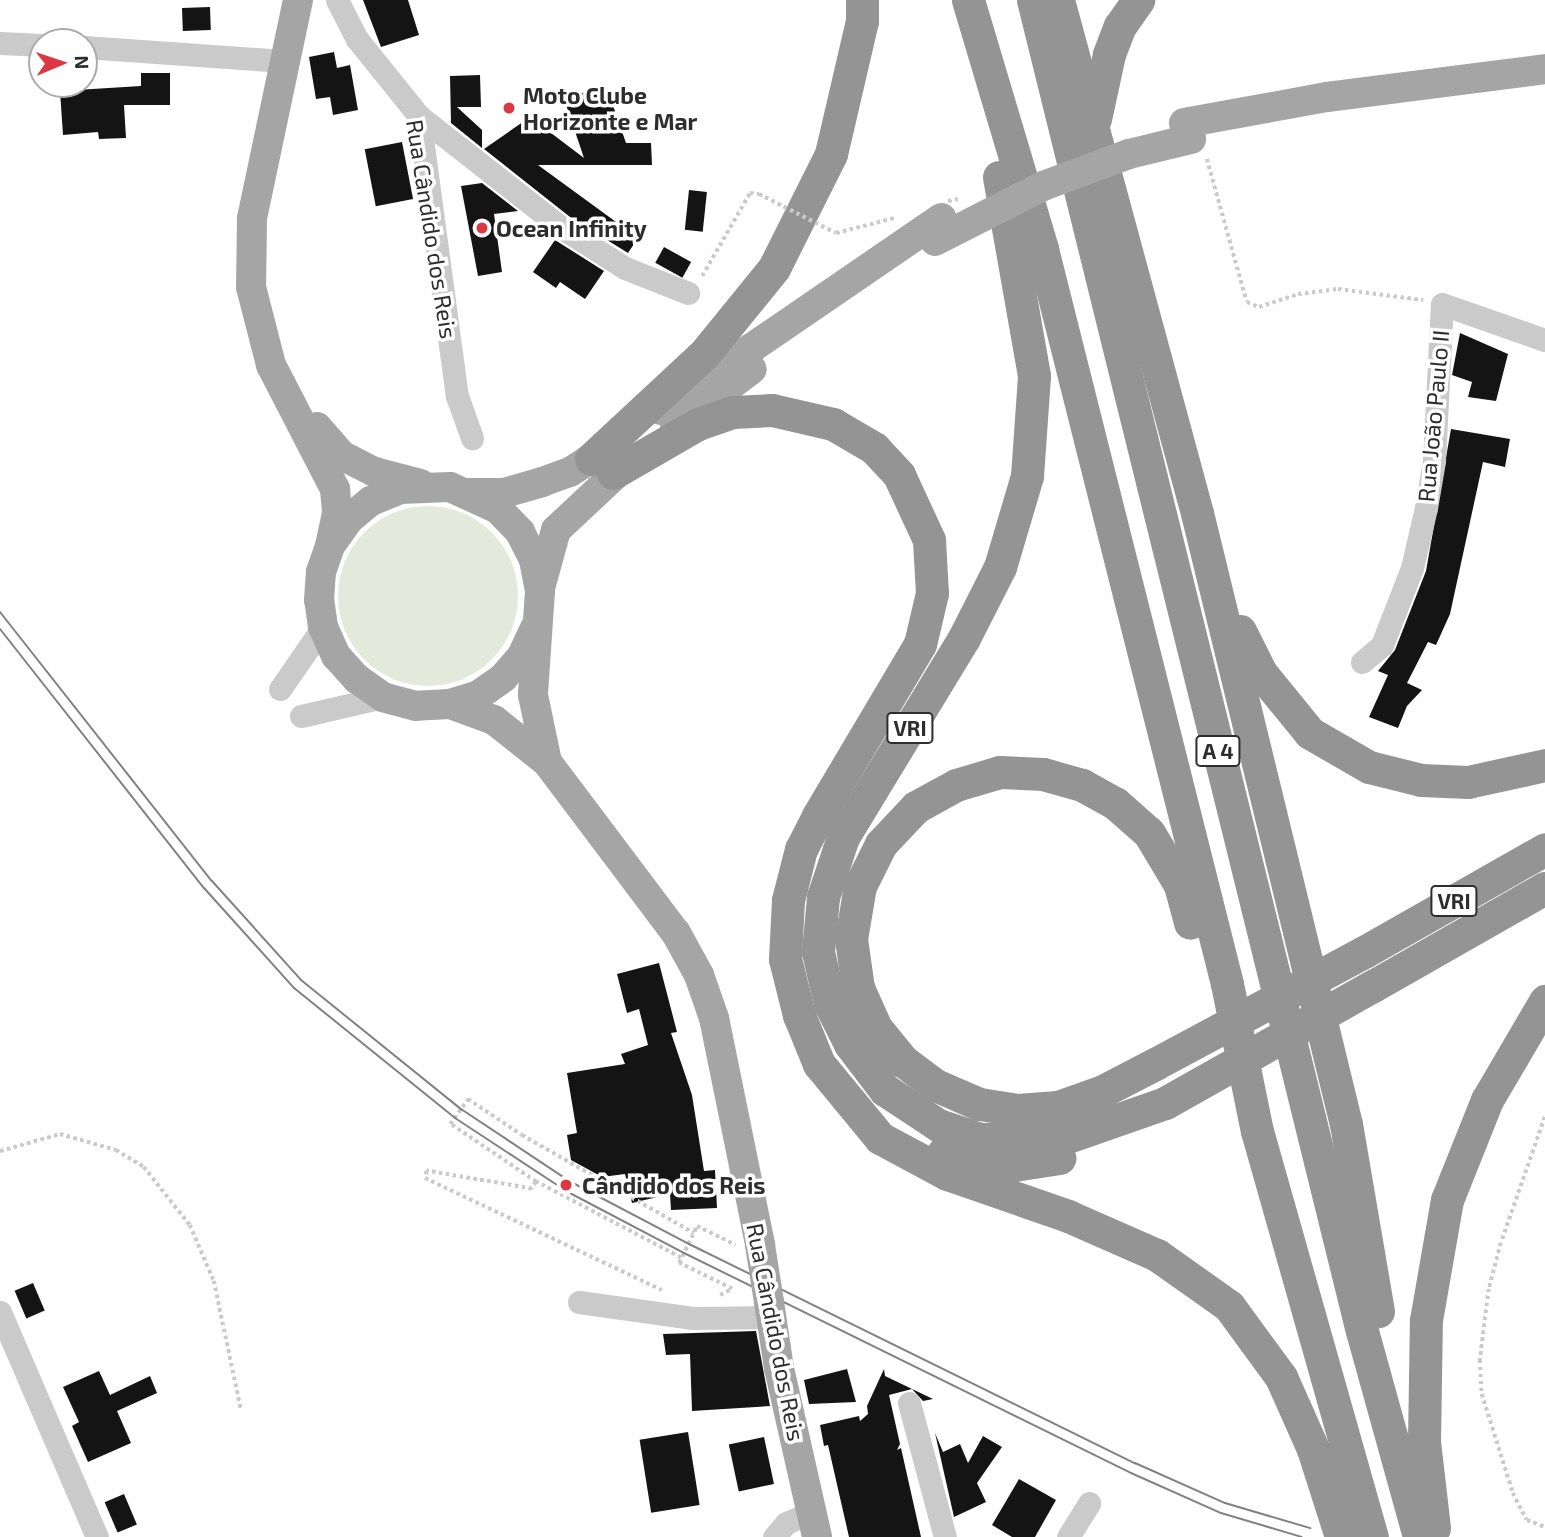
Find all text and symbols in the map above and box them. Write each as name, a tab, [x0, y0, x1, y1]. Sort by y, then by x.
north arrow	[28, 28, 98, 98]
text: N	[71, 55, 94, 70]
place label: Moto Clube Horizonte e Mar	[523, 81, 697, 135]
marker: Moto Clube Horizonte e Mar	[501, 100, 517, 116]
street label: Rua Cândido dos Reis	[401, 118, 463, 340]
place label: Ocean Infinity	[496, 214, 647, 242]
marker: Ocean Infinity	[474, 220, 490, 236]
street label: Rua João Paulo II	[1412, 329, 1454, 503]
road number: VRI	[886, 710, 934, 746]
road number: A 4	[1194, 734, 1242, 768]
road number: VRI	[1430, 884, 1478, 918]
place label: Cândido dos Reis	[582, 1171, 766, 1199]
marker: Cândido dos Reis	[556, 1175, 576, 1195]
street label: Rua Cândido dos Reis	[741, 1221, 811, 1443]

